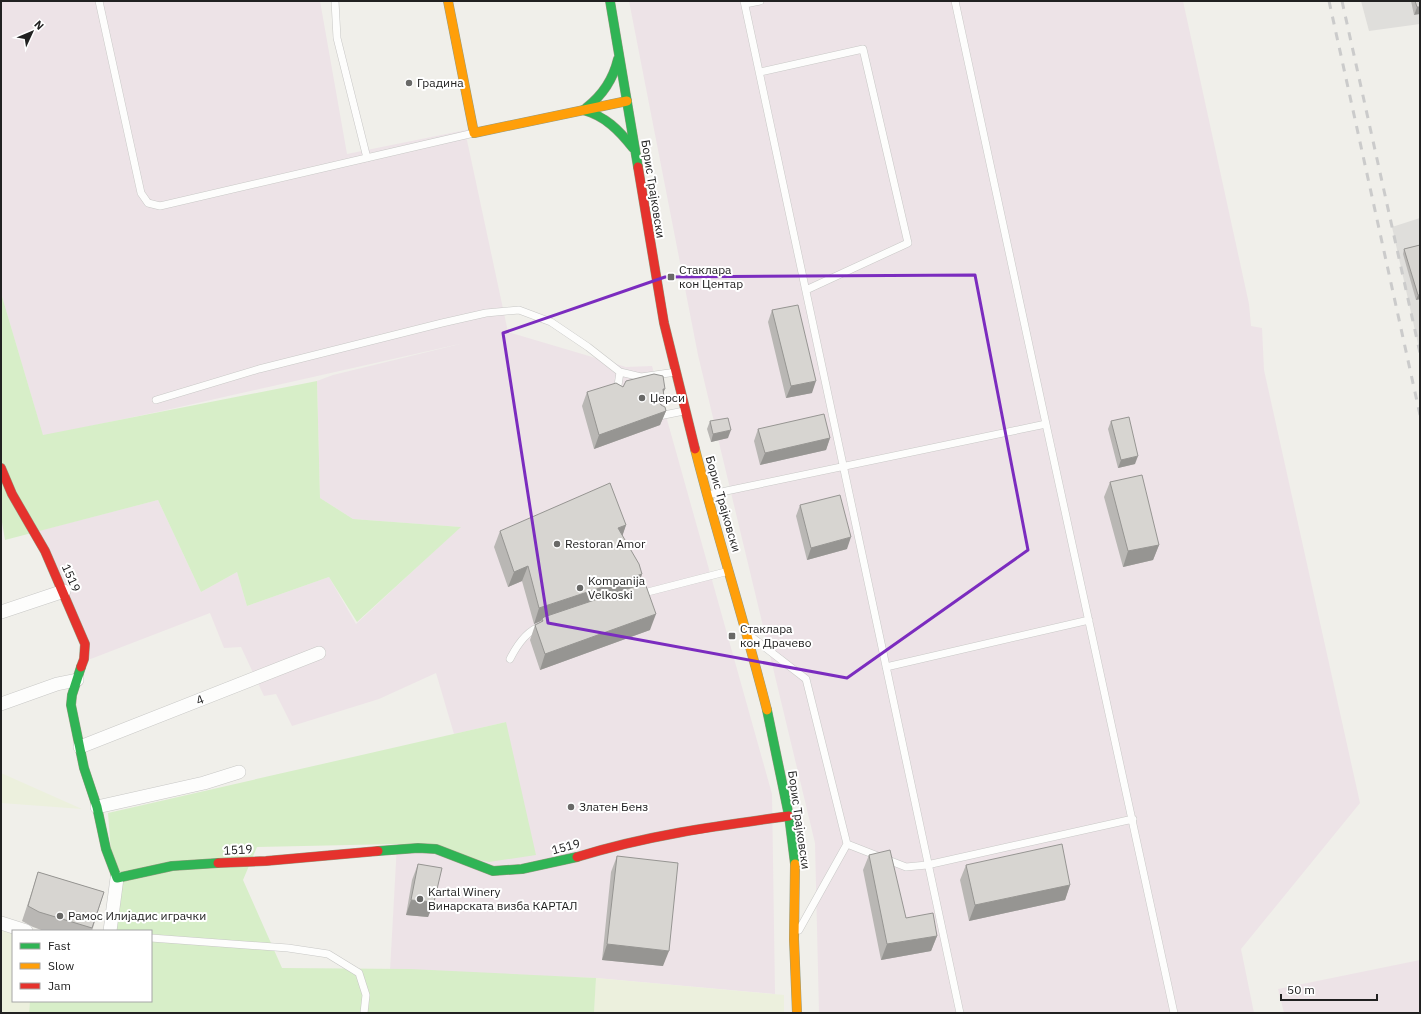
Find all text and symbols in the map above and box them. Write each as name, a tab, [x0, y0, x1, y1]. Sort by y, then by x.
north arrow	[12, 12, 52, 52]
text: N	[31, 17, 47, 33]
place label: Градина	[417, 75, 464, 90]
marker: Градина	[404, 78, 414, 88]
street label: Борис Трајковски	[638, 139, 669, 239]
place label: Стаклара кон Центар	[679, 262, 743, 291]
marker: Стаклара кон Центар	[666, 272, 676, 282]
place label: Џерси	[650, 390, 685, 405]
marker: Џерси	[637, 393, 647, 403]
street label: Борис Трајковски	[703, 454, 744, 554]
place label: Restoran Amor	[565, 536, 646, 551]
marker: Restoran Amor	[552, 539, 562, 549]
street label: 1519	[59, 562, 84, 594]
place label: Kompanija Velkoski	[588, 573, 646, 602]
marker: Kompanija Velkoski	[575, 583, 585, 593]
place label: Стаклара кон Драчево	[740, 621, 812, 650]
marker: Стаклара кон Драчево	[727, 631, 737, 641]
street label: 4	[194, 691, 206, 708]
street label: Борис Трајковски	[785, 770, 814, 870]
place label: Златен Бенз	[579, 799, 648, 814]
marker: Златен Бенз	[566, 802, 576, 812]
street label: 1519	[550, 836, 582, 857]
street label: 1519	[223, 841, 253, 858]
place label: Kartal Winery Винарската визба КАРТАЛ	[428, 884, 578, 913]
marker: Kartal Winery Винарската визба КАРТАЛ	[415, 894, 425, 904]
place label: Рамос Илијадис играчки	[68, 908, 206, 923]
marker: Рамос Илијадис играчки	[55, 911, 65, 921]
legend	[12, 930, 152, 1002]
text: Fast	[48, 938, 71, 953]
text: Slow	[48, 958, 74, 973]
scale bar	[1281, 976, 1377, 1002]
text: Jam	[48, 978, 71, 993]
text: 50 m	[1287, 982, 1315, 997]

